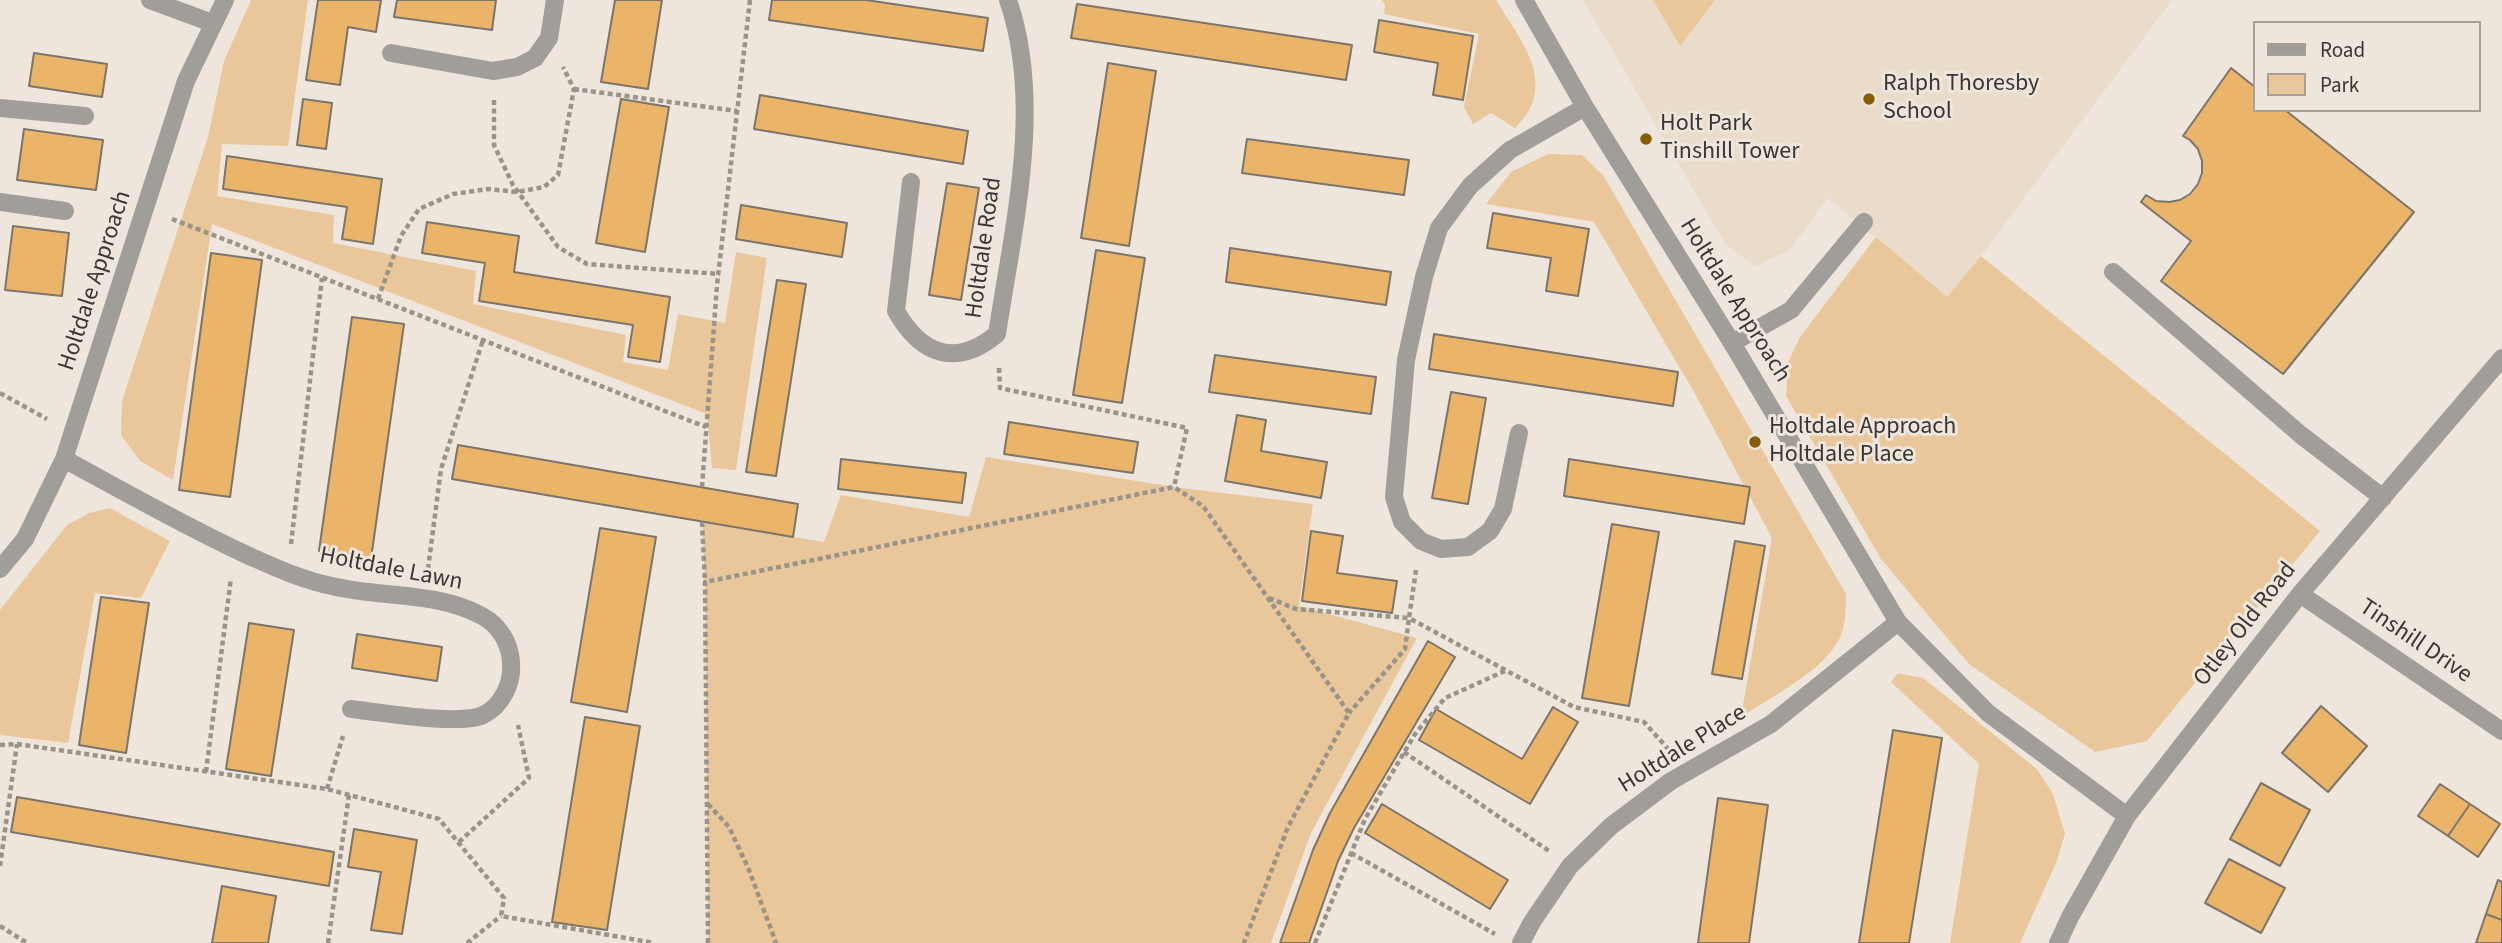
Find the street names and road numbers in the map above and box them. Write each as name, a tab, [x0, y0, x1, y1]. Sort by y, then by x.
street label: Holtdale Road	[961, 176, 1009, 320]
street label: Holtdale Approach	[53, 187, 139, 375]
street label: Holtdale Approach	[1672, 214, 1796, 388]
street label: Holtdale Lawn	[317, 542, 465, 598]
street label: Otley Old Road	[2189, 557, 2303, 693]
street label: Tinshill Drive	[2353, 594, 2477, 690]
street label: Holtdale Place	[1614, 699, 1752, 801]

